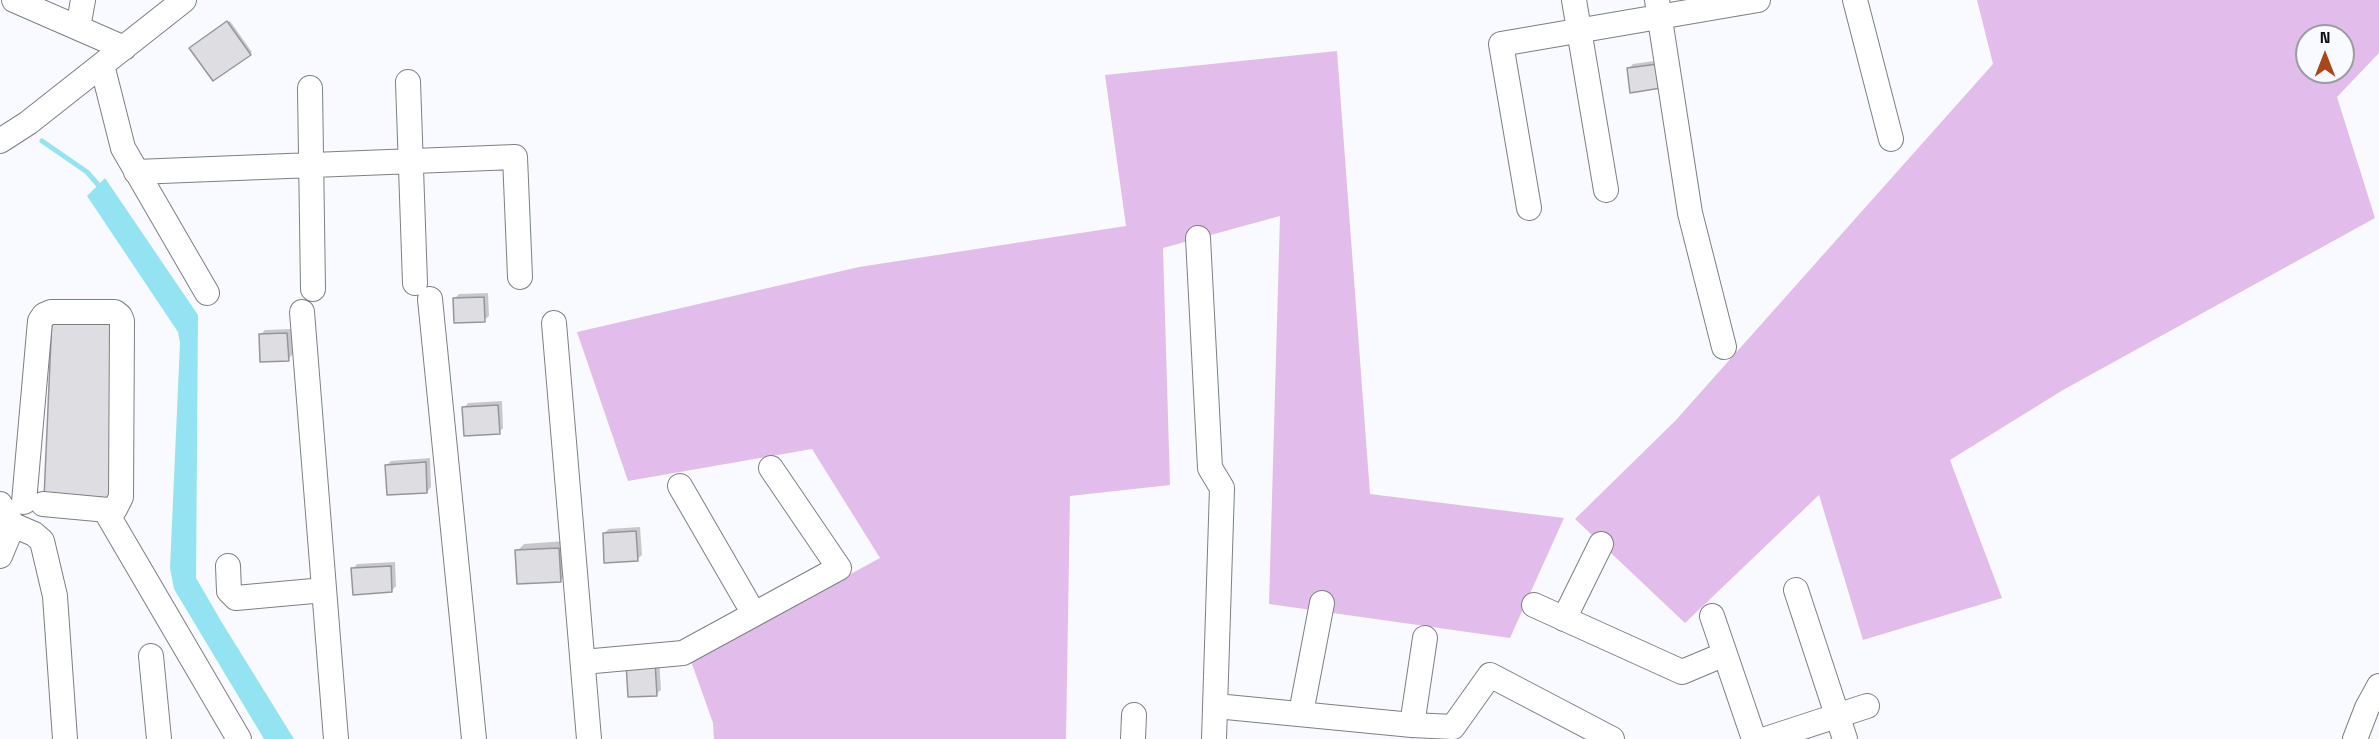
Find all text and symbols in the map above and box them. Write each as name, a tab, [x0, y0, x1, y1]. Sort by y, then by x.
north arrow	[2295, 24, 2355, 84]
text: N	[2320, 27, 2330, 48]

